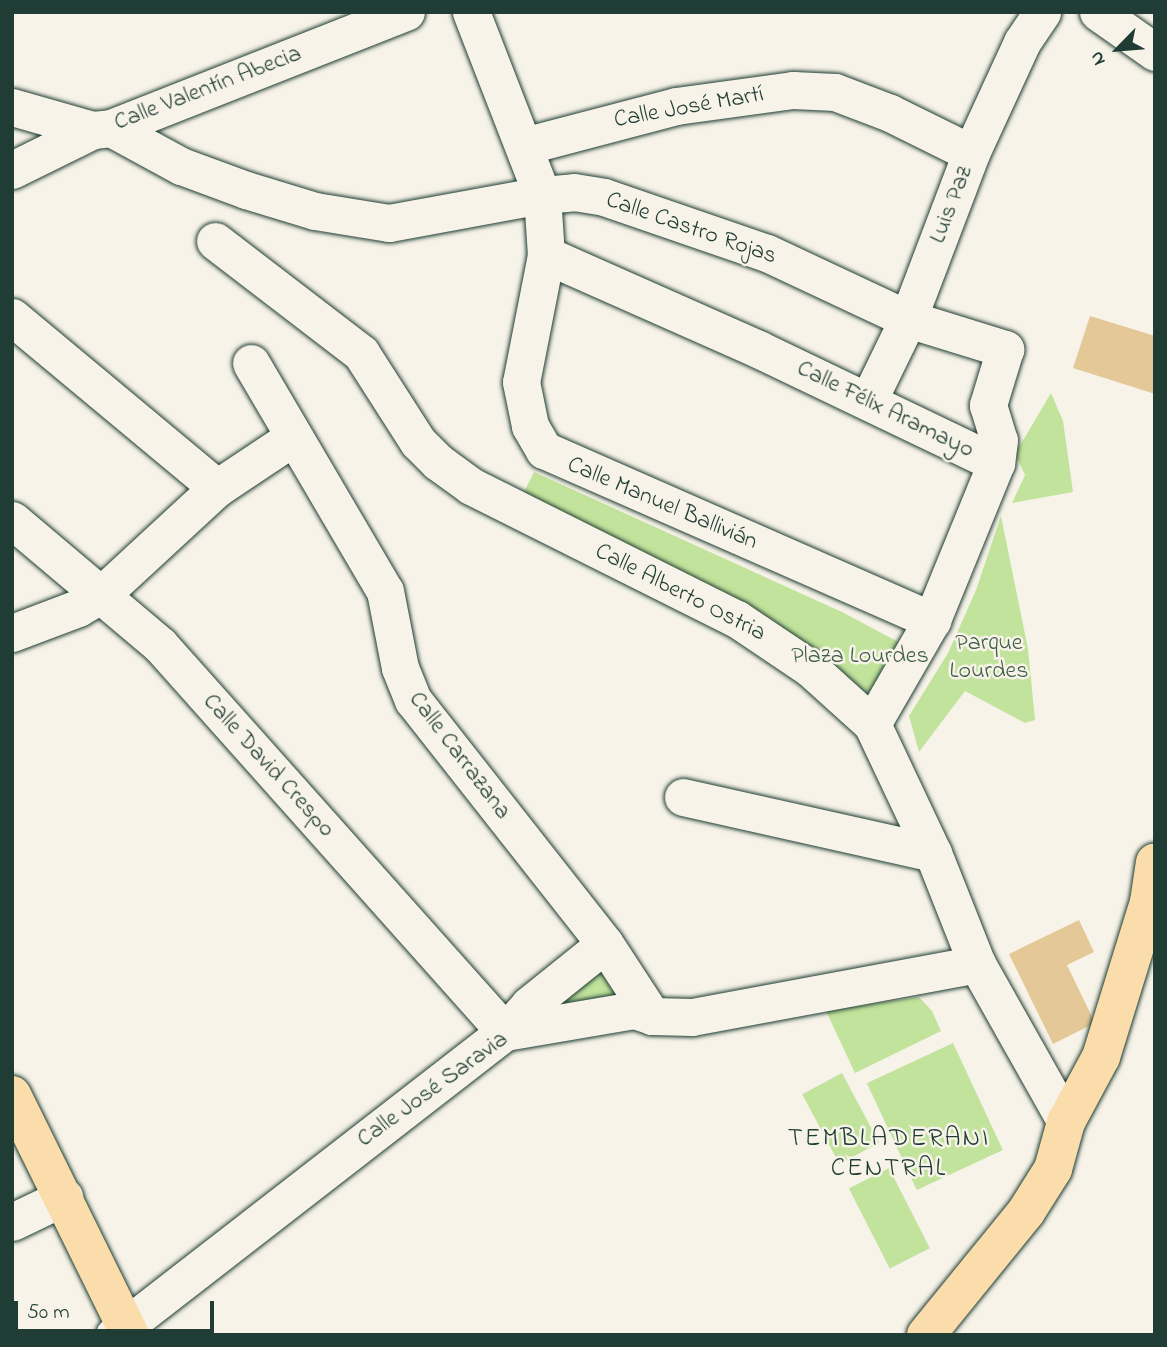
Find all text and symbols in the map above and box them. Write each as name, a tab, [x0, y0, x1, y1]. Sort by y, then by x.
north arrow	[1083, 14, 1153, 84]
street label: Calle Valentín Abecia	[110, 40, 306, 138]
text: N	[1084, 47, 1113, 70]
street label: Calle José Martí	[612, 81, 766, 135]
street label: Luis Paz	[924, 162, 980, 248]
street label: Calle Castro Rojas	[602, 186, 780, 272]
street label: Calle Félix Aramayo	[792, 355, 978, 465]
street label: Calle Manuel Ballivián	[563, 451, 761, 557]
street label: Calle Alberto Ostria	[590, 538, 770, 648]
park label: Parque Lourdes	[950, 630, 1028, 686]
park label: Plaza Lourdes	[791, 643, 929, 671]
street label: Calle Carrazana	[402, 686, 516, 826]
street label: Calle David Crespo	[196, 688, 340, 844]
street label: Calle José Saravia	[352, 1026, 514, 1154]
district label: TEMBLADERANI CENTRAL	[789, 1124, 989, 1186]
scale bar	[18, 1288, 217, 1332]
text: 50 m	[27, 1298, 70, 1328]

